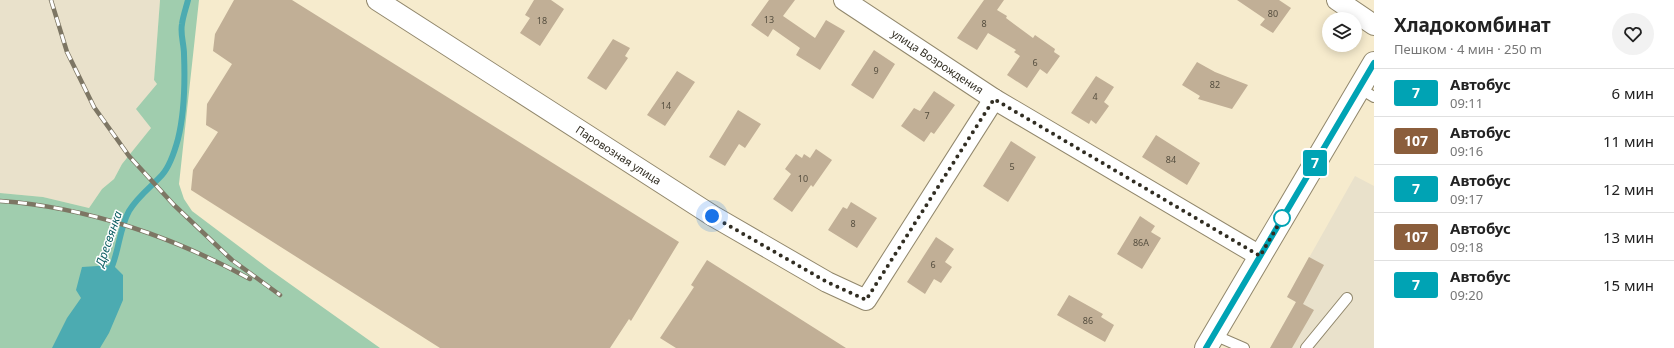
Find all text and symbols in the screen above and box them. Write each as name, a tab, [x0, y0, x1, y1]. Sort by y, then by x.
house number: 80	[1268, 7, 1278, 20]
map controls	[1322, 12, 1362, 52]
button: layers	[1322, 12, 1362, 52]
text: Хладокомбинат	[1394, 12, 1551, 38]
house number: 13	[764, 13, 774, 26]
button: heart	[1612, 13, 1654, 55]
house number: 18	[537, 14, 547, 27]
house number: 8	[981, 17, 987, 30]
street label: улица Возрождения	[889, 25, 987, 97]
text: Пешком · 4 мин · 250 m	[1394, 40, 1542, 58]
house number: 6	[1032, 56, 1038, 69]
house number: 9	[873, 64, 879, 77]
text: Автобус	[1450, 74, 1511, 94]
house number: 82	[1210, 78, 1220, 91]
text: 7	[1412, 83, 1420, 102]
text: 6 мин	[1611, 83, 1654, 103]
house number: 4	[1092, 90, 1098, 103]
text: 09:11	[1450, 94, 1483, 112]
house number: 14	[661, 99, 671, 112]
house number: 7	[924, 109, 930, 122]
street label: Паровозная улица	[573, 122, 664, 188]
text: Автобус	[1450, 122, 1511, 142]
text: 107	[1404, 131, 1428, 150]
text: 11 мин	[1603, 131, 1654, 151]
text: 09:16	[1450, 142, 1483, 160]
line badge: 7	[1302, 150, 1328, 176]
house number: 84	[1166, 153, 1176, 166]
text: 7	[1311, 153, 1319, 172]
house number: 5	[1009, 160, 1015, 173]
text: Автобус	[1450, 170, 1511, 190]
house number: 10	[798, 172, 808, 185]
text: 7	[1412, 179, 1420, 198]
text: 12 мин	[1603, 179, 1654, 199]
text: 09:17	[1450, 190, 1483, 208]
your location	[702, 206, 722, 226]
water label: Дресвянка	[90, 208, 126, 271]
unlabelled marker	[1273, 209, 1291, 227]
house number: 8	[850, 217, 856, 230]
text: Автобус	[1450, 218, 1511, 238]
text: 107	[1404, 227, 1428, 246]
text: 13 мин	[1603, 227, 1654, 247]
house number: 86А	[1133, 236, 1149, 249]
text: 09:18	[1450, 238, 1483, 256]
house number: 6	[930, 258, 936, 271]
text: Автобус	[1450, 266, 1511, 286]
text: 7	[1412, 275, 1420, 294]
text: 15 мин	[1603, 275, 1654, 295]
text: 09:20	[1450, 286, 1483, 304]
house number: 86	[1083, 314, 1093, 327]

